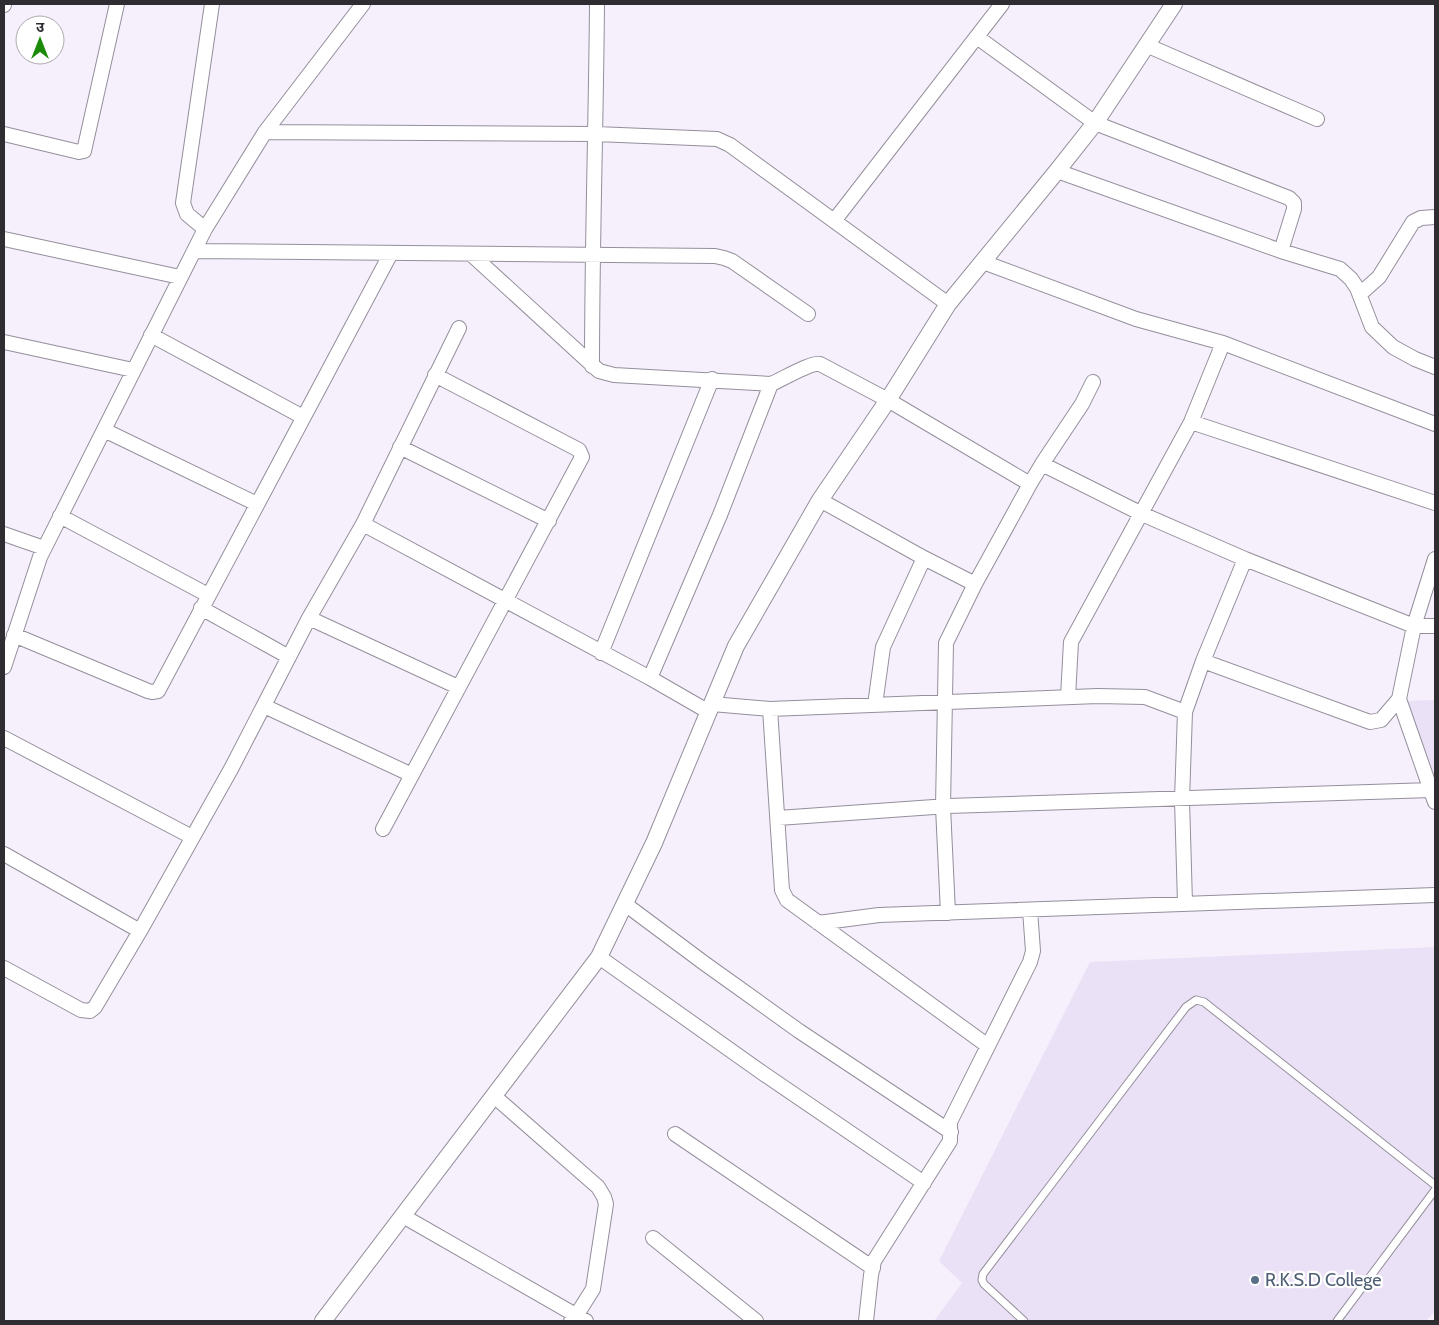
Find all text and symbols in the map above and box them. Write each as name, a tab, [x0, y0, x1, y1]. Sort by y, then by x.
north arrow	[15, 15, 65, 65]
text: उ	[36, 18, 45, 36]
place label: R.K.S.D College	[1265, 1269, 1381, 1291]
marker: R.K.S.D College	[1249, 1274, 1261, 1286]

